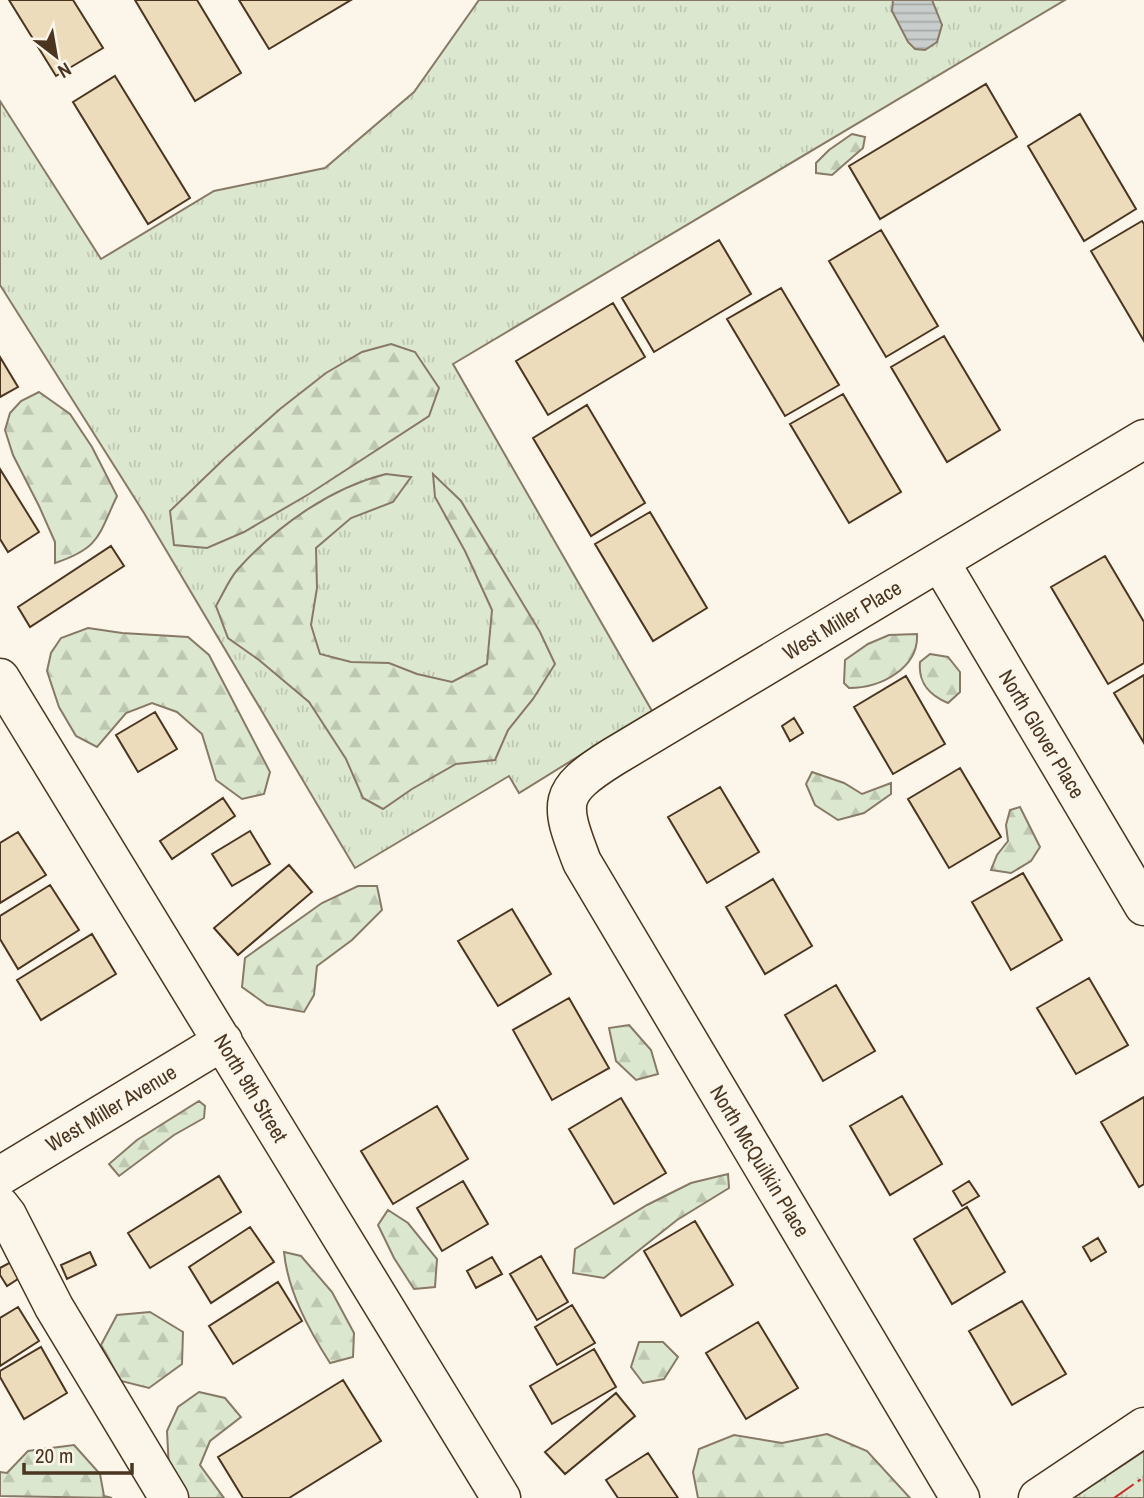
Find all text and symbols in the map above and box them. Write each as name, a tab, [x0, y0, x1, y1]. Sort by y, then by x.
north arrow	[21, 21, 91, 91]
text: N	[53, 57, 76, 85]
street label: West Miller Place	[777, 573, 907, 667]
street label: North Glover Place	[992, 664, 1092, 804]
street label: North 9th Street	[207, 1028, 295, 1148]
street label: West Miller Avenue	[40, 1058, 182, 1158]
street label: North McQuilkin Place	[703, 1080, 817, 1242]
scale bar	[24, 1432, 133, 1476]
text: 20 m	[35, 1441, 73, 1470]

